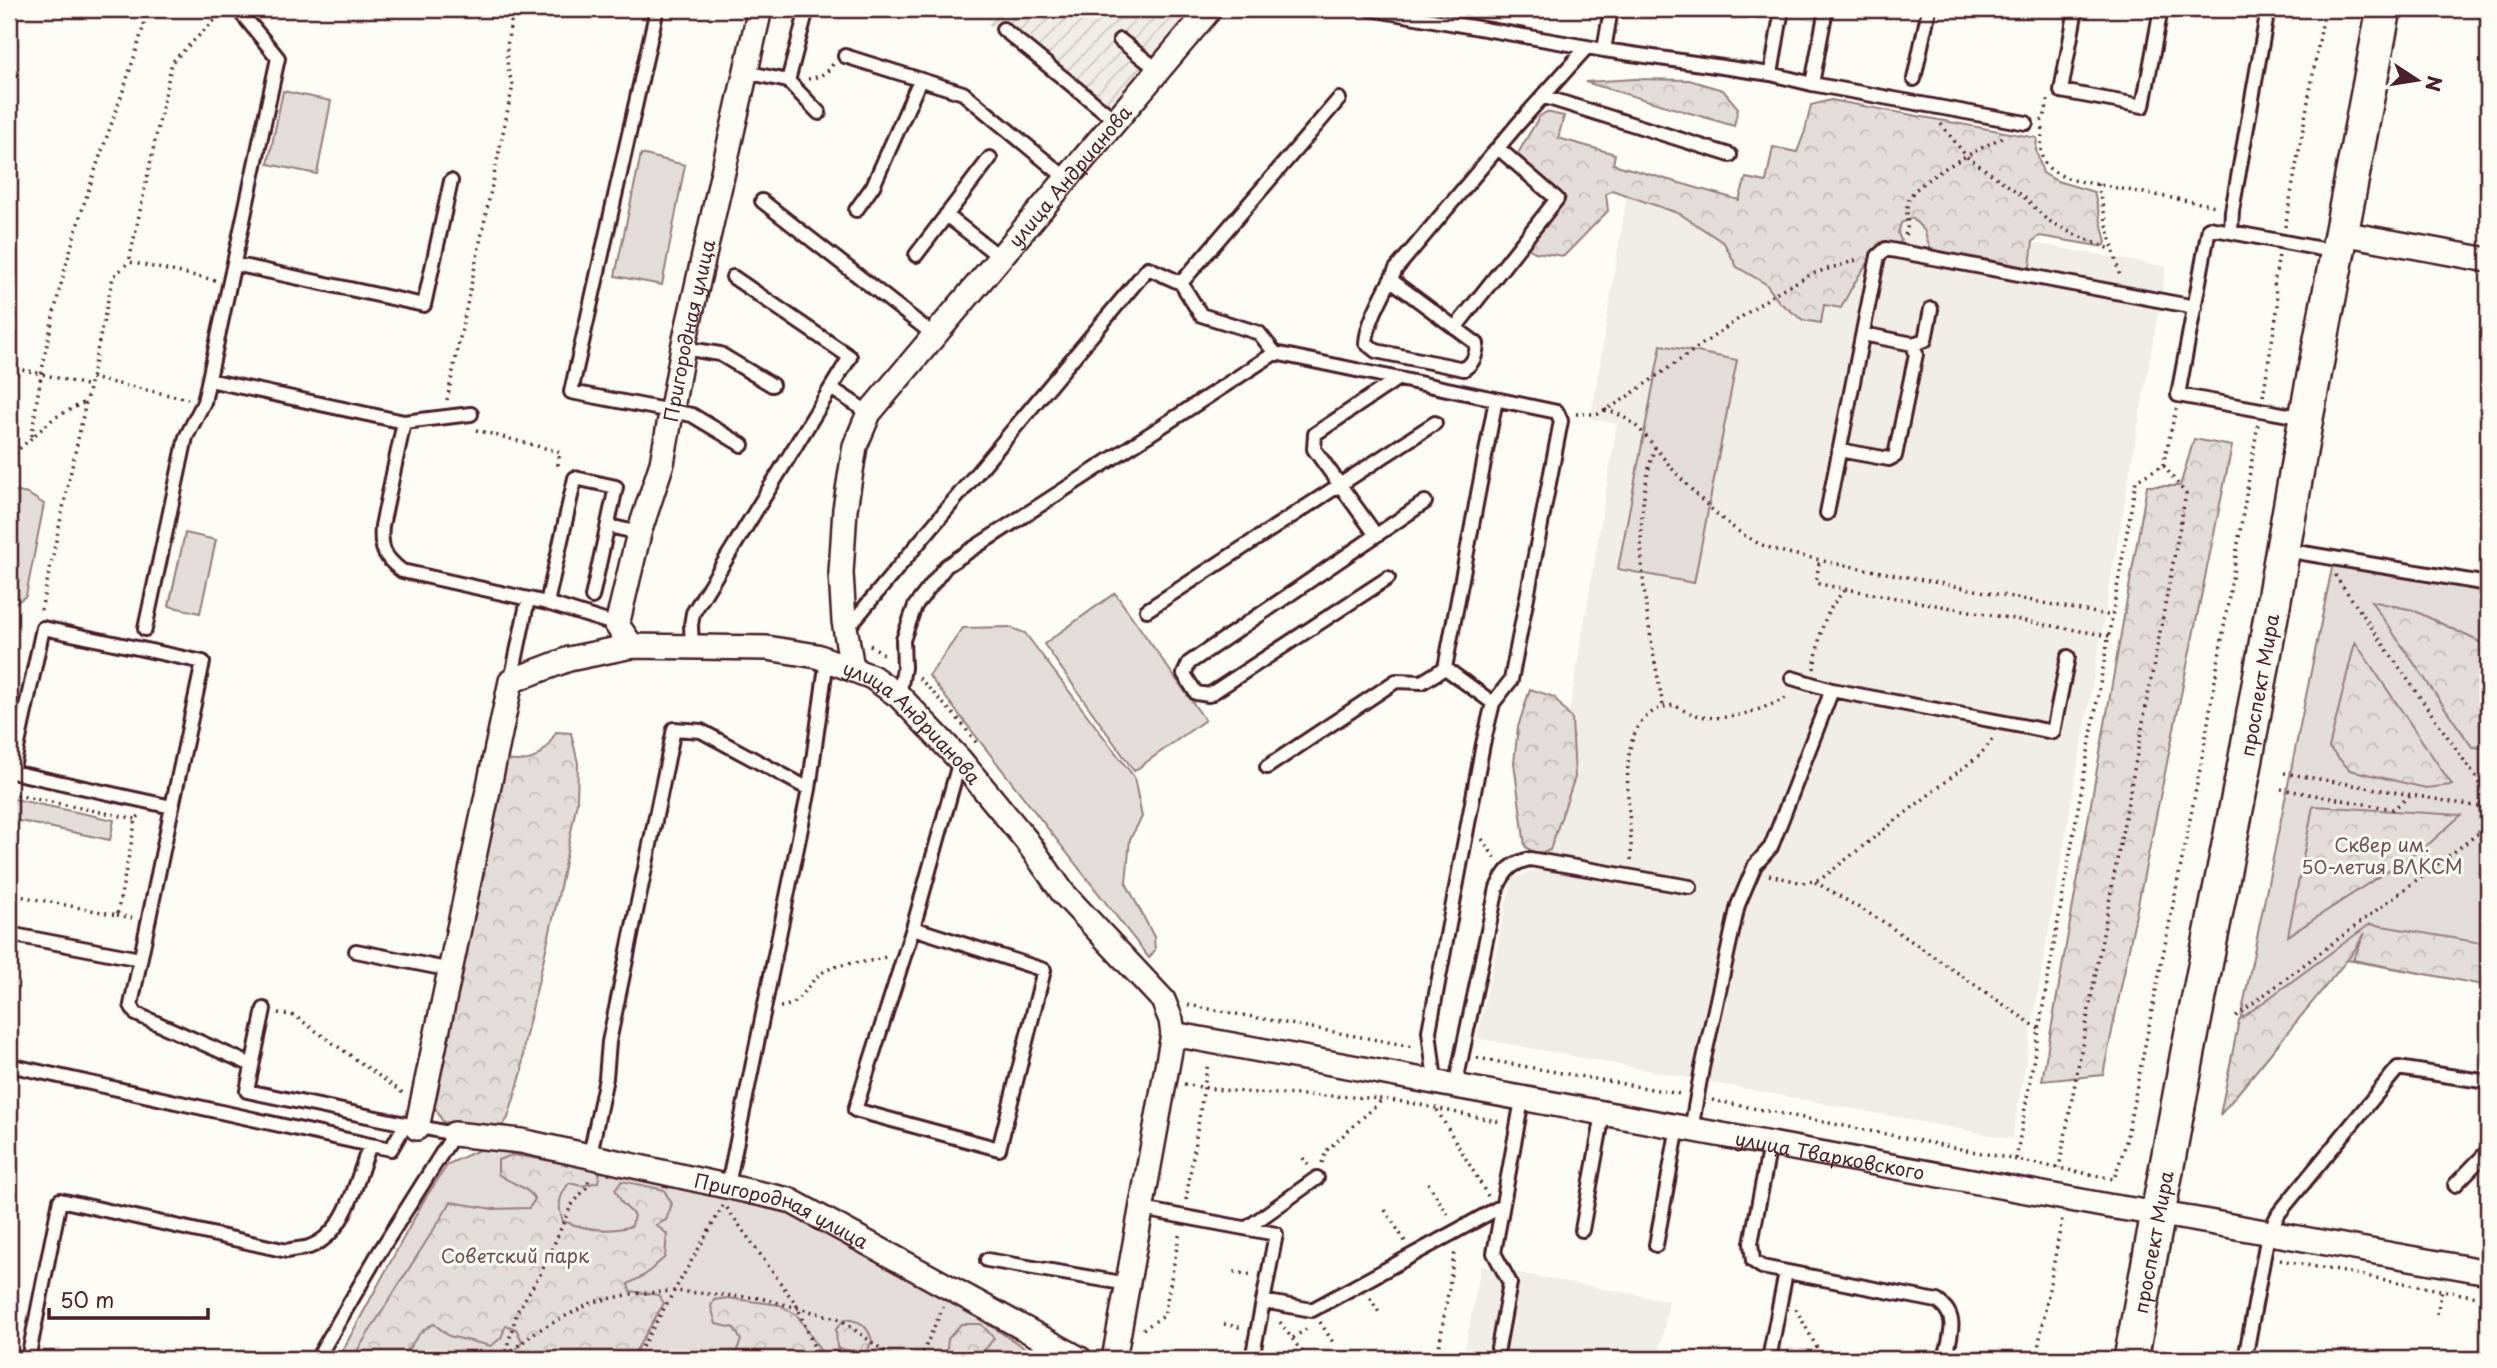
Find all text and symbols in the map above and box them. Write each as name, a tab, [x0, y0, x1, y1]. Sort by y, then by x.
north arrow	[2382, 46, 2452, 116]
text: N	[2419, 73, 2450, 94]
street label: улица Андрианова	[1001, 98, 1138, 253]
street label: Пригородная улица	[656, 237, 721, 424]
street label: проспект Мира	[2232, 611, 2285, 759]
street label: улица Андрианова	[839, 653, 988, 790]
park label: Сквер им. 50-летия ВЛКСМ	[2301, 830, 2463, 880]
street label: улица Тварковского	[1733, 1124, 1927, 1186]
street label: Пригородная улица	[692, 1166, 874, 1255]
street label: проспект Мира	[2126, 1168, 2180, 1316]
park label: Советский парк	[441, 1241, 590, 1269]
scale bar	[49, 1277, 208, 1321]
text: 50 m	[60, 1283, 114, 1315]

